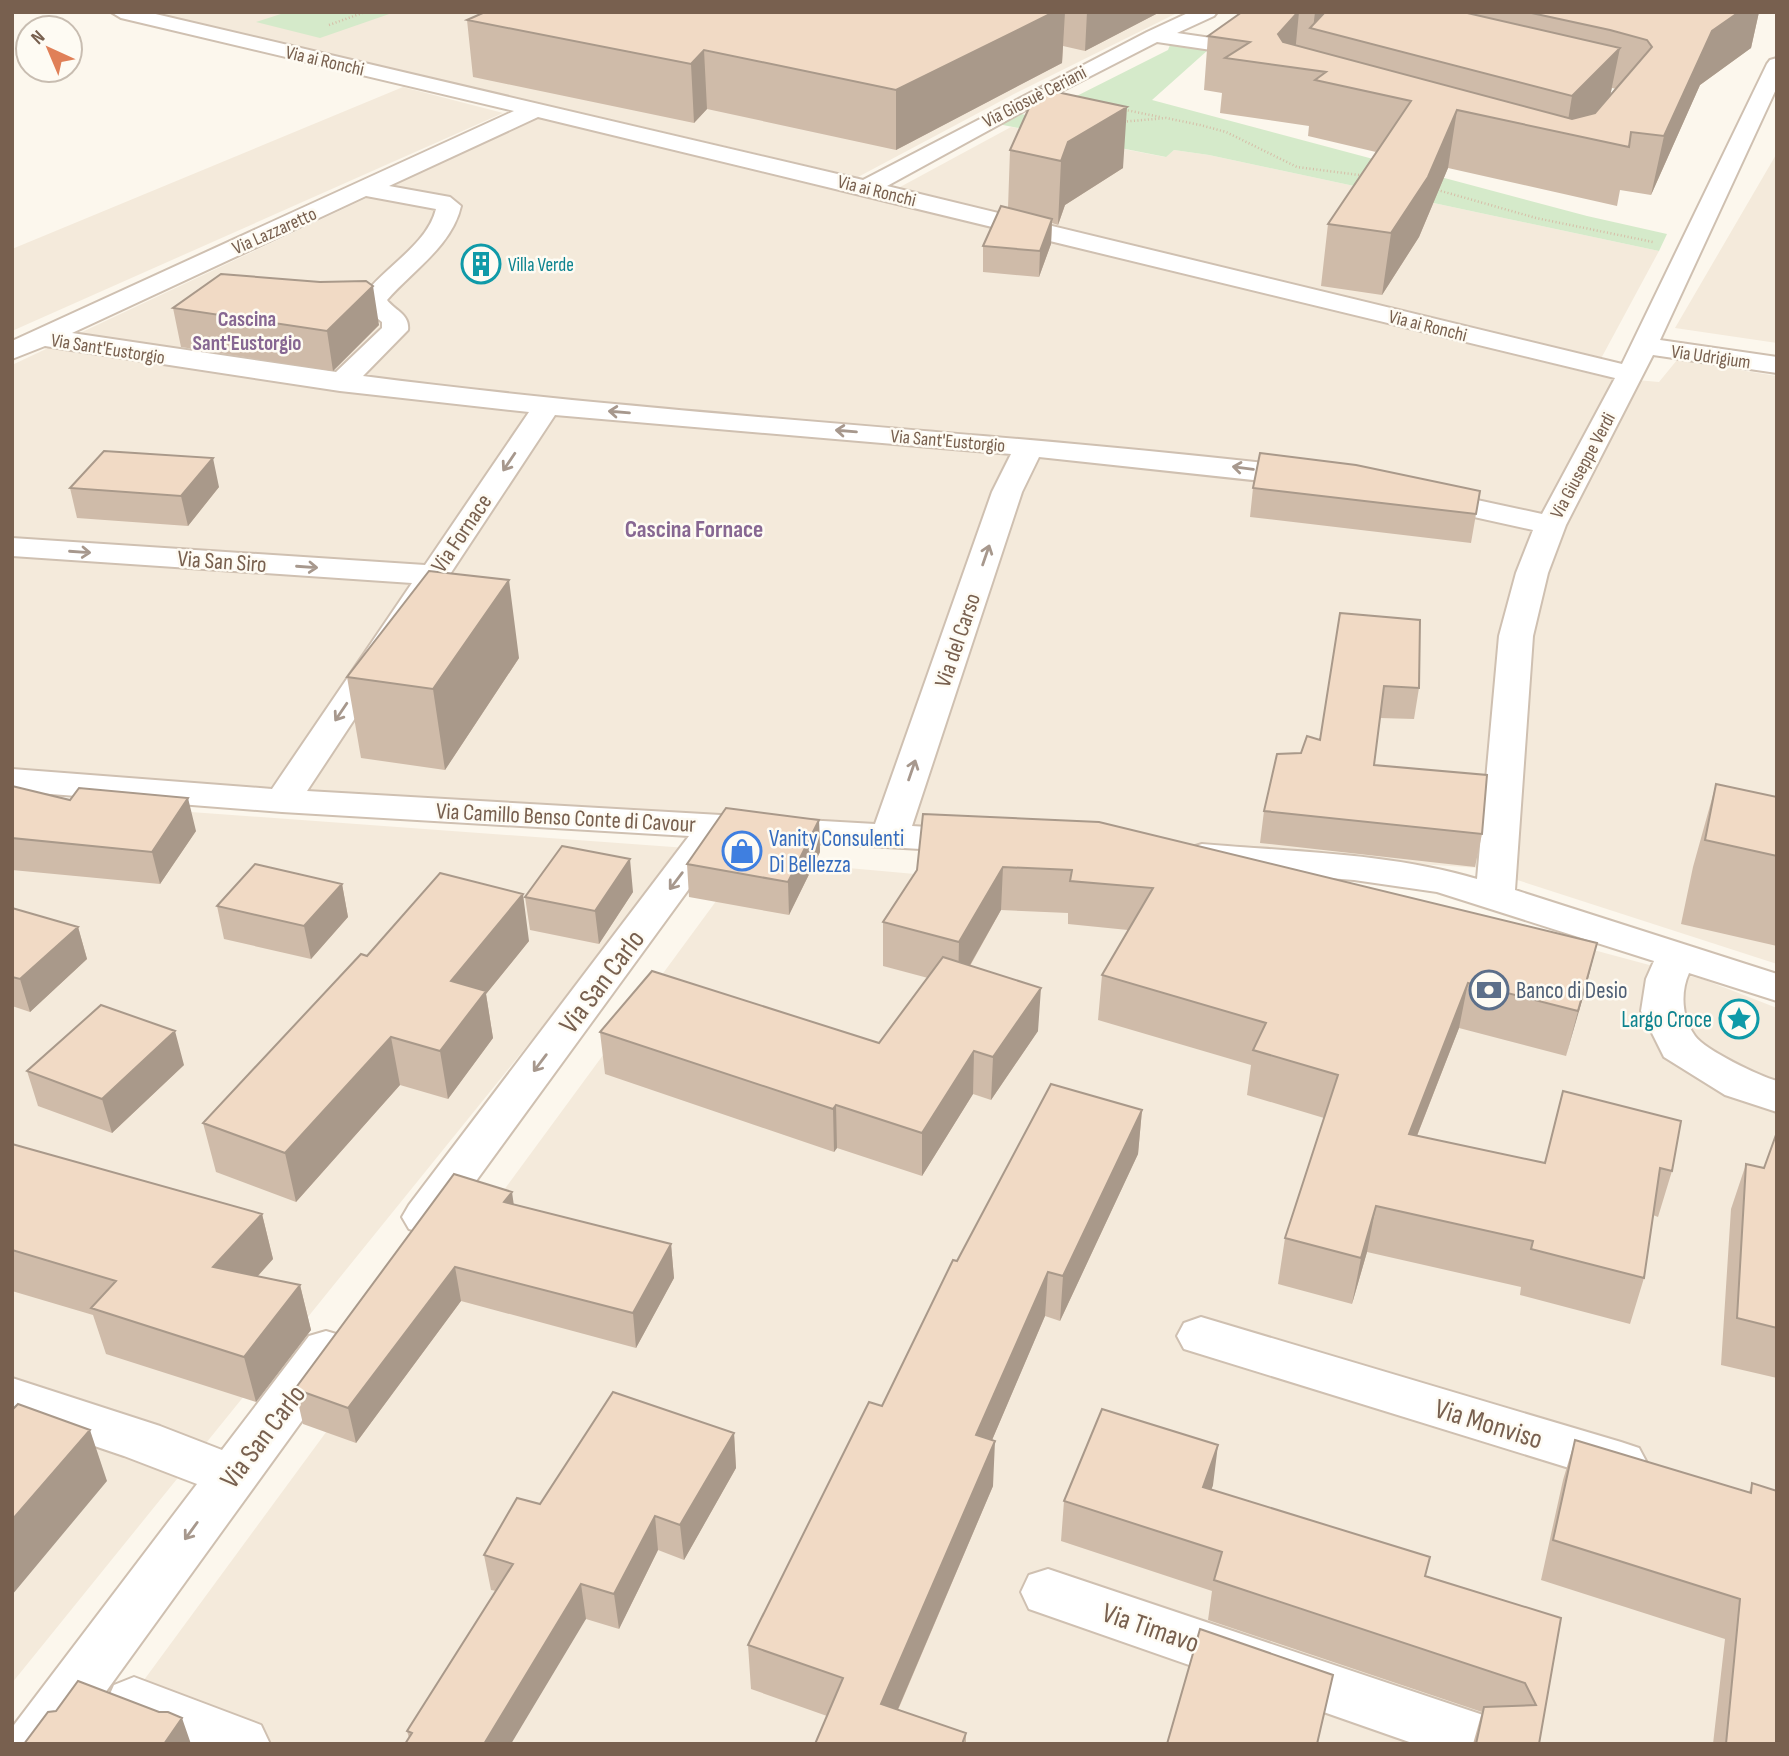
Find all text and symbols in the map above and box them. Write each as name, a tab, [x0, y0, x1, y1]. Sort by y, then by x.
north arrow	[14, 14, 84, 84]
text: N	[27, 26, 50, 50]
street label: Via ai Ronchi	[283, 41, 366, 82]
street label: Via Giosuè Ceriani	[979, 61, 1090, 133]
street label: Via ai Ronchi	[835, 171, 918, 212]
street label: Via Lazzaretto	[229, 203, 320, 260]
building icon: Villa Verde	[460, 243, 502, 285]
place label: Villa Verde	[508, 254, 574, 277]
street label: Via ai Ronchi	[1386, 306, 1469, 347]
district label: Cascina Sant'Eustorgio	[193, 307, 301, 356]
street label: Via Sant'Eustorgio	[49, 329, 166, 370]
street label: Via Udrigium	[1670, 341, 1752, 374]
one-way arrow	[608, 405, 631, 418]
street label: Via Giuseppe Verdi	[1546, 409, 1621, 523]
one-way arrow	[835, 424, 857, 437]
street label: Via Sant'Eustorgio	[890, 425, 1006, 458]
one-way arrow	[502, 452, 516, 471]
one-way arrow	[1232, 462, 1255, 475]
street label: Via Fornace	[425, 489, 498, 578]
district label: Cascina Fornace	[625, 515, 763, 544]
one-way arrow	[980, 544, 993, 566]
one-way arrow	[69, 545, 92, 558]
street label: Via San Siro	[176, 545, 267, 579]
one-way arrow	[296, 561, 318, 574]
street label: Via del Carso	[929, 590, 987, 691]
one-way arrow	[334, 702, 348, 721]
one-way arrow	[907, 760, 919, 782]
street label: Via Camillo Benso Conte di Cavour	[435, 797, 697, 839]
place label: Vanity Consulenti Di Bellezza	[769, 825, 904, 879]
shop icon: Vanity Consulenti Di Bellezza	[721, 830, 763, 872]
one-way arrow	[668, 871, 683, 890]
street label: Via San Carlo	[553, 924, 652, 1040]
bank icon: Banco di Desio	[1468, 969, 1510, 1011]
place label: Banco di Desio	[1516, 977, 1627, 1005]
place icon: Largo Croce	[1718, 998, 1760, 1040]
place label: Largo Croce	[1621, 1006, 1712, 1034]
one-way arrow	[532, 1053, 547, 1072]
street label: Via San Carlo	[214, 1379, 313, 1495]
street label: Via Monviso	[1431, 1392, 1546, 1456]
one-way arrow	[184, 1521, 198, 1540]
street label: Via Timavo	[1098, 1596, 1203, 1660]

